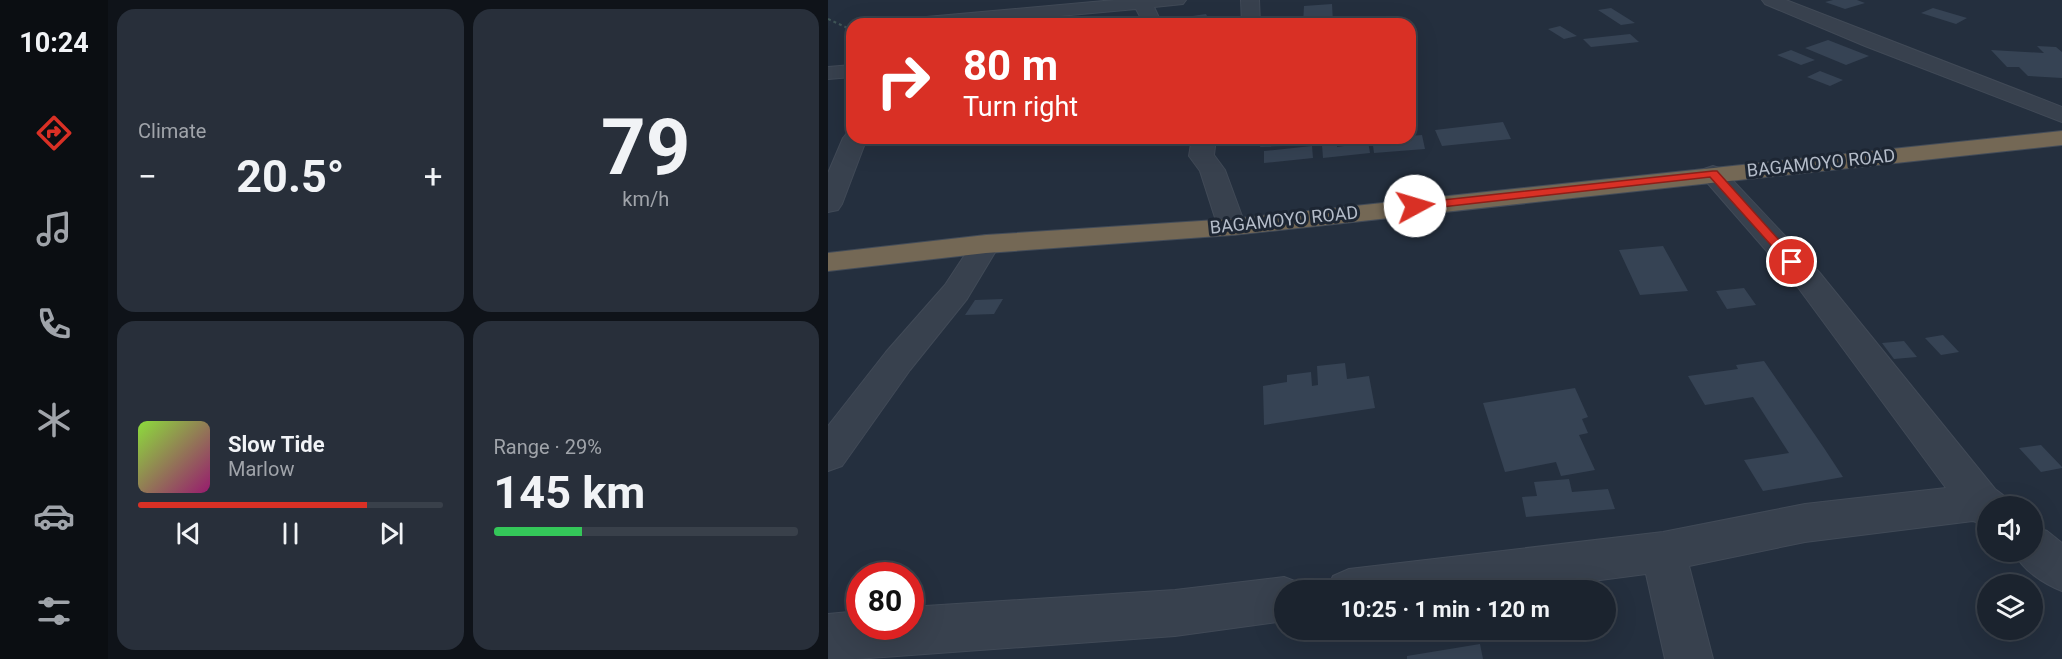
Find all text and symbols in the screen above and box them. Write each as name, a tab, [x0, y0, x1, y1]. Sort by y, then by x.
text: 10:24	[19, 27, 89, 59]
text: 80 m	[963, 41, 1058, 90]
icon: right	[864, 42, 942, 120]
text: Turn right	[963, 91, 1078, 123]
text: 79	[601, 102, 691, 193]
icon: directions	[33, 112, 75, 154]
text: Climate	[138, 119, 206, 143]
street label: BAGAMOYO ROAD	[1746, 144, 1896, 181]
text: 20.5°	[236, 150, 344, 203]
text: −	[138, 157, 157, 196]
text: +	[424, 157, 443, 196]
position arrow	[1383, 174, 1447, 238]
text: km/h	[622, 187, 669, 211]
street label: BAGAMOYO ROAD	[1209, 201, 1359, 238]
icon: music	[33, 208, 75, 250]
pin	[1766, 236, 1817, 287]
icon: arrive	[1775, 245, 1808, 278]
icon: phone	[33, 303, 75, 345]
icon: climate	[33, 399, 75, 441]
text: Slow Tide	[228, 432, 325, 457]
text: Range · 29%	[494, 435, 602, 459]
text: Marlow	[228, 457, 294, 481]
text: 145 km	[494, 466, 645, 519]
icon: car	[33, 495, 75, 537]
map controls	[1977, 496, 2043, 640]
button: sound	[1977, 496, 2043, 562]
icon: previous	[172, 517, 205, 550]
icon: pause	[274, 517, 307, 550]
icon: next	[375, 517, 408, 550]
speed limit sign: 80	[846, 562, 924, 640]
button: layers	[1977, 574, 2043, 640]
icon: filters	[33, 590, 75, 632]
text: 10:25 · 1 min · 120 m	[1340, 597, 1550, 622]

